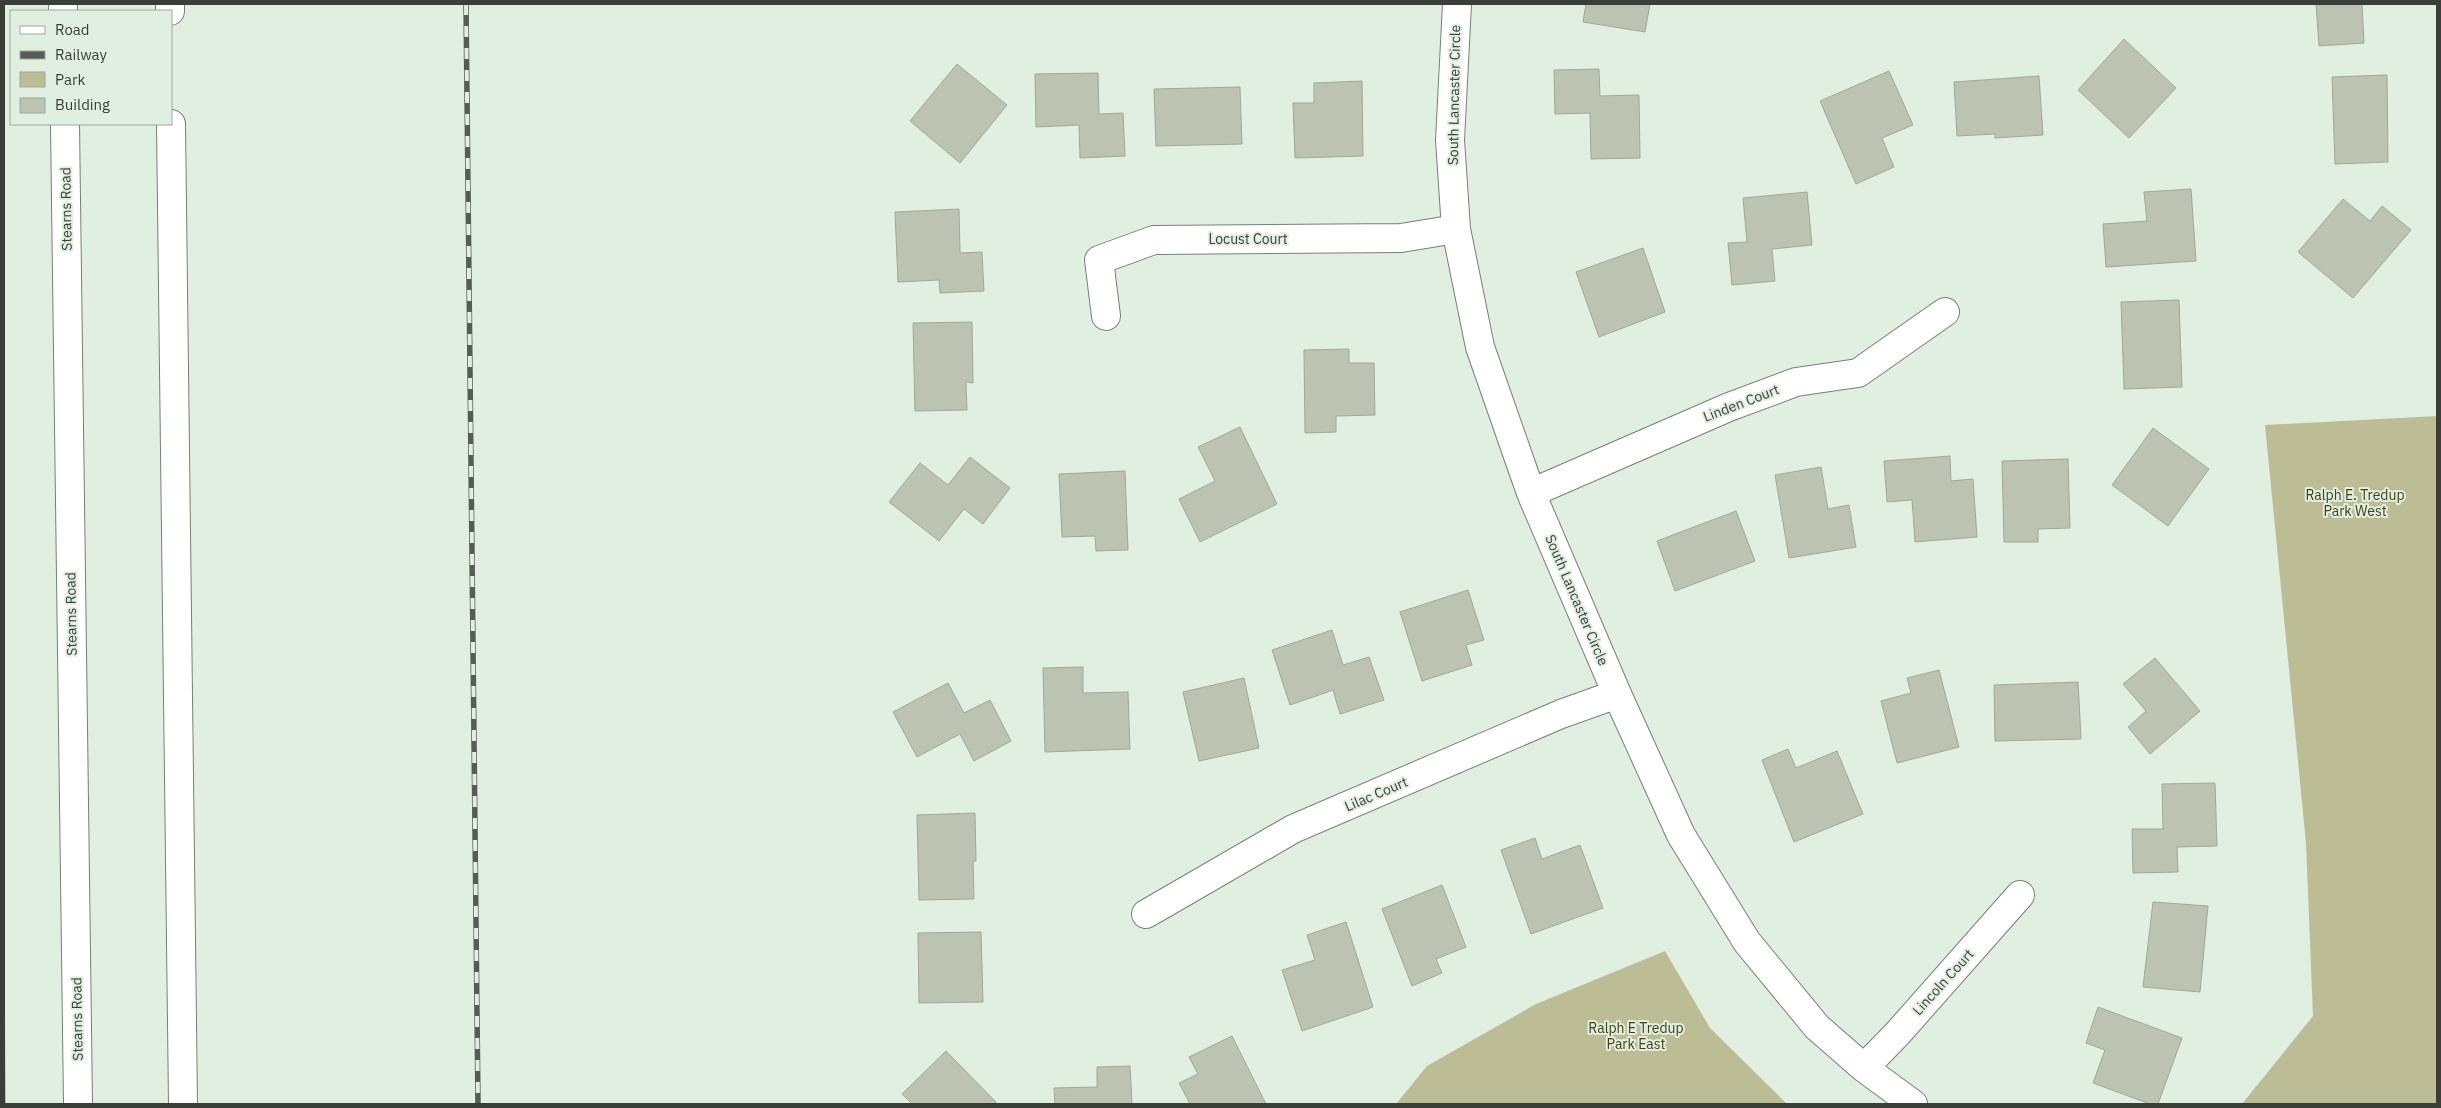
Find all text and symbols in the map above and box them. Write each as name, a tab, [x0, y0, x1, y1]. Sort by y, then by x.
legend	[10, 10, 172, 125]
text: Road	[55, 20, 90, 39]
street label: South Lancaster Circle	[1444, 24, 1464, 165]
text: Railway	[55, 45, 108, 64]
text: Park	[55, 70, 85, 89]
text: Building	[55, 95, 110, 114]
street label: Stearns Road	[56, 167, 76, 251]
street label: Locust Court	[1208, 230, 1288, 248]
street label: Linden Court	[1700, 380, 1782, 426]
park label: Ralph E. Tredup Park West	[2305, 486, 2405, 520]
street label: South Lancaster Circle	[1541, 532, 1613, 668]
street label: Stearns Road	[61, 572, 81, 656]
street label: Lilac Court	[1342, 773, 1410, 815]
street label: Lincoln Court	[1909, 945, 1977, 1019]
street label: Stearns Road	[67, 977, 87, 1061]
park label: Ralph E Tredup Park East	[1588, 1019, 1684, 1053]

